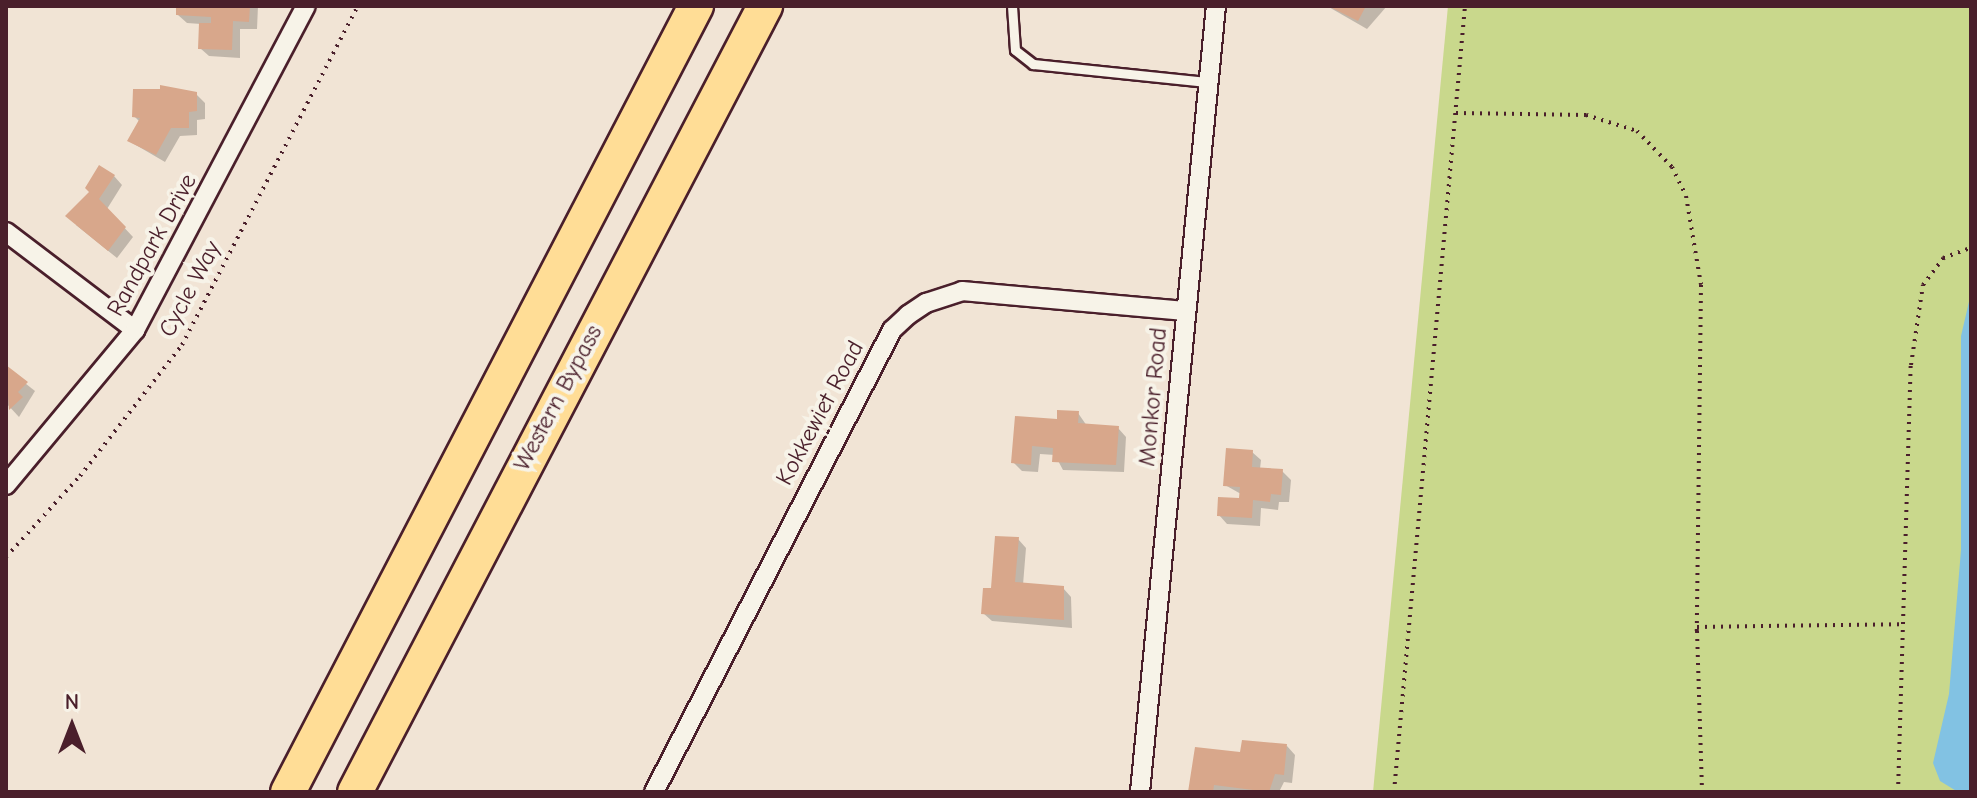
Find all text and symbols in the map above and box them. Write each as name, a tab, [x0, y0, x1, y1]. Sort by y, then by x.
street label: Randpark Drive	[101, 169, 203, 321]
street label: Cycle Way	[153, 236, 227, 342]
street label: Western Bypass	[508, 320, 608, 476]
street label: Monkor Road	[1133, 326, 1173, 468]
street label: Kokkewiet Road	[770, 336, 870, 490]
north arrow	[32, 686, 112, 766]
text: N	[65, 689, 79, 715]

